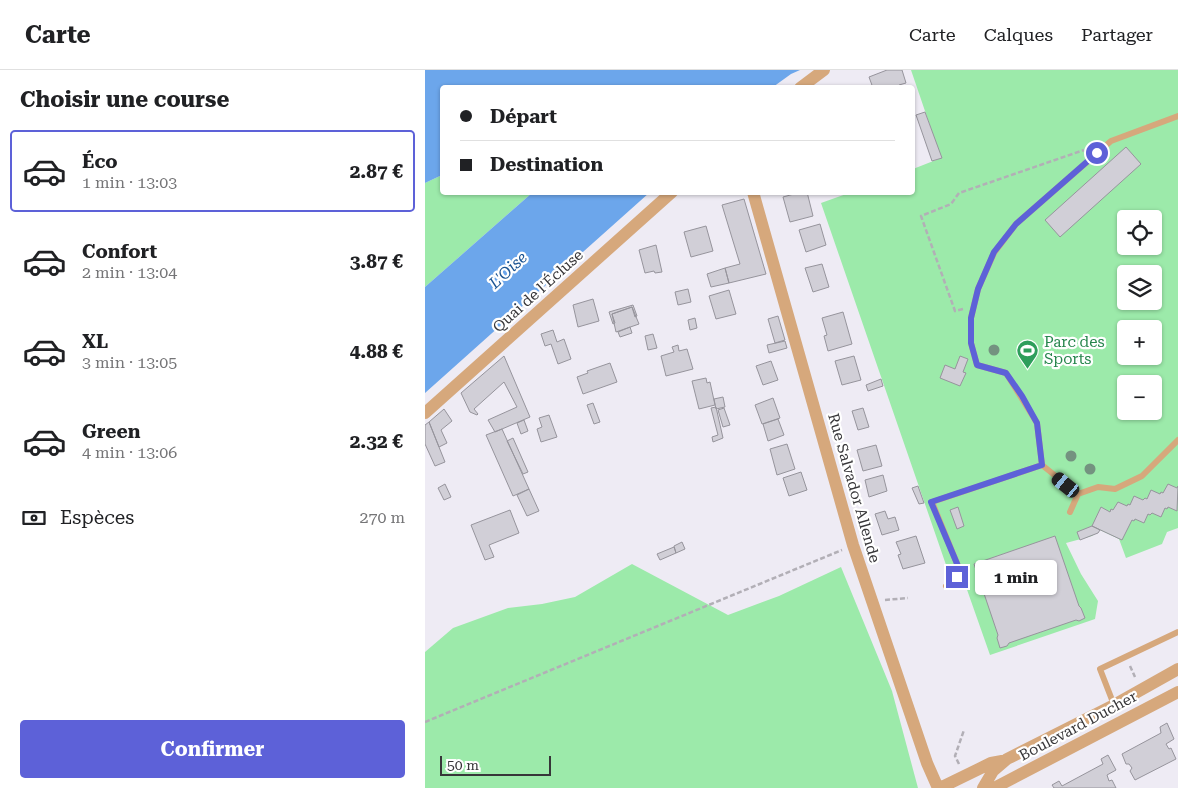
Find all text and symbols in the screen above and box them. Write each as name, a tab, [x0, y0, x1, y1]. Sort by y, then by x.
text: Carte	[25, 21, 91, 49]
text: Carte	[909, 24, 956, 45]
text: Calques	[984, 24, 1053, 45]
text: Partager	[1081, 24, 1153, 45]
text: Choisir une course	[20, 87, 229, 112]
text: Départ	[490, 105, 557, 128]
route start	[1086, 142, 1108, 164]
icon: car	[22, 149, 67, 194]
text: Éco	[82, 150, 118, 173]
text: Destination	[490, 153, 603, 176]
text: 2.87 €	[350, 160, 403, 183]
text: 1 min · 13:03	[82, 173, 177, 192]
map controls	[1117, 210, 1162, 420]
button: locate	[1117, 210, 1162, 255]
icon: car	[22, 239, 67, 284]
text: Confort	[82, 240, 157, 263]
street label: Quai de l'Écluse	[489, 246, 587, 336]
water label: L'Oise	[484, 248, 531, 293]
text: 3.87 €	[350, 250, 403, 273]
text: 2 min · 13:04	[82, 263, 177, 282]
button: layers	[1117, 265, 1162, 310]
button: +	[1117, 320, 1162, 365]
icon: car	[22, 329, 67, 374]
text: XL	[82, 330, 108, 353]
place label: Parc des Sports	[1044, 333, 1105, 368]
sports icon: Parc des Sports	[1016, 339, 1040, 370]
text: 4.88 €	[350, 340, 403, 363]
text: 3 min · 13:05	[82, 353, 177, 372]
button: −	[1117, 375, 1162, 420]
street label: Rue Salvador Allende	[824, 411, 884, 565]
icon: car	[22, 419, 67, 464]
text: Green	[82, 420, 140, 443]
text: 2.32 €	[350, 430, 403, 453]
text: 4 min · 13:06	[82, 443, 177, 462]
car	[1049, 470, 1082, 500]
icon: cash	[20, 504, 48, 532]
text: Espèces	[60, 506, 134, 529]
text: 270 m	[359, 508, 405, 527]
callout: 1 min	[975, 560, 1057, 594]
route end	[946, 566, 968, 588]
text: 1 min	[994, 568, 1038, 587]
street label: Boulevard Ducher	[1016, 687, 1140, 765]
button: Confirmer	[20, 720, 405, 778]
scale bar	[440, 753, 551, 776]
text: 50 m	[447, 757, 479, 773]

